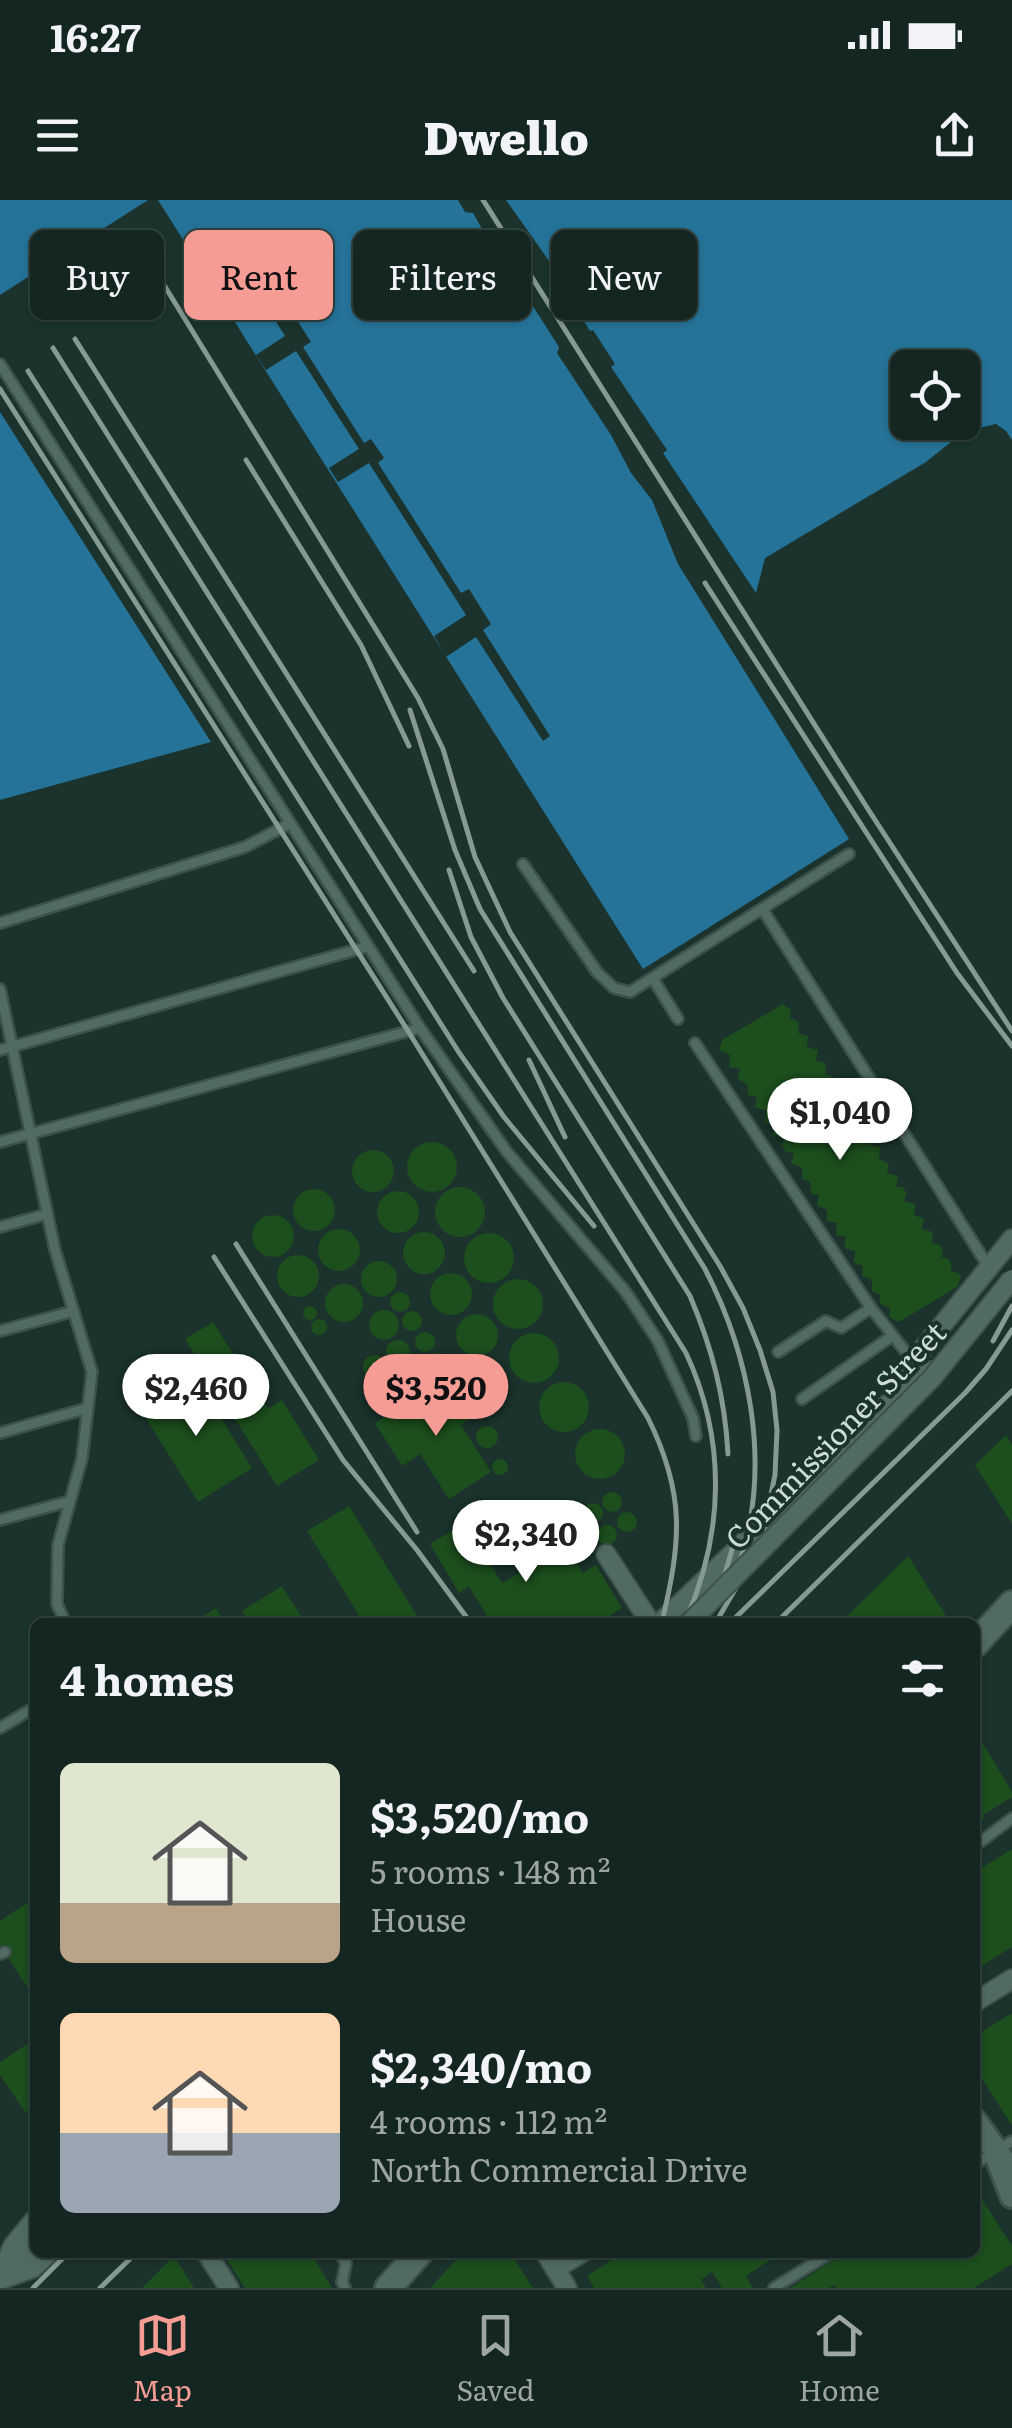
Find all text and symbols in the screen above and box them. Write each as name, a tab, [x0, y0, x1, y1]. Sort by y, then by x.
text: 16:27	[50, 7, 141, 64]
text: Dwello	[423, 102, 589, 169]
icon: menu	[30, 108, 85, 163]
icon: share	[927, 108, 982, 163]
chip: Buy	[30, 230, 164, 320]
chip: Rent	[184, 230, 333, 320]
chip: Filters	[353, 230, 531, 320]
chip: New	[551, 230, 697, 320]
map controls	[890, 350, 980, 440]
button: locate	[890, 350, 980, 440]
pin: $1,040	[759, 1078, 921, 1163]
text: $1,040	[789, 1086, 891, 1134]
street label: Commissioner Street	[713, 1310, 955, 1558]
pin: $2,460	[115, 1354, 277, 1439]
pin: $3,520	[355, 1354, 517, 1439]
text: $2,460	[144, 1362, 248, 1410]
text: $3,520	[385, 1362, 487, 1410]
pin: $2,340	[445, 1500, 607, 1585]
text: $2,340	[474, 1508, 578, 1556]
text: 4 homes	[60, 1647, 234, 1709]
icon: filters	[895, 1651, 950, 1706]
text: $3,520/mo	[370, 1784, 589, 1846]
icon: home	[140, 1803, 260, 1923]
text: 5 rooms · 148 m²	[370, 1846, 610, 1894]
text: House	[370, 1894, 466, 1942]
text: $2,340/mo	[370, 2034, 592, 2096]
icon: home	[140, 2053, 260, 2173]
text: 4 rooms · 112 m²	[370, 2096, 607, 2144]
text: North Commercial Drive	[370, 2144, 748, 2192]
tab: Map	[132, 2308, 192, 2410]
tab: Saved	[456, 2308, 534, 2410]
tab: Home	[799, 2308, 880, 2410]

